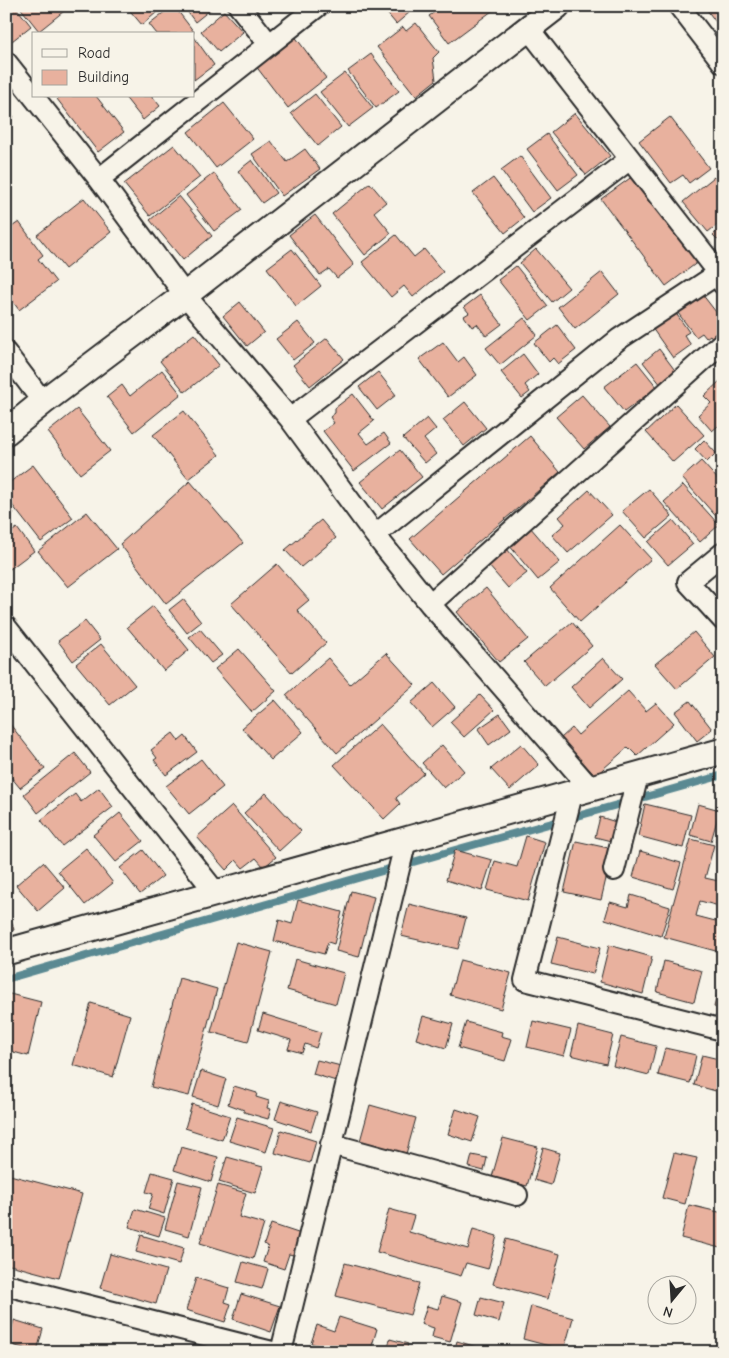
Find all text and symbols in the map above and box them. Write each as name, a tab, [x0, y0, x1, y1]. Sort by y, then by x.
legend	[32, 32, 195, 98]
text: Road	[78, 44, 110, 62]
text: Building	[78, 68, 129, 86]
north arrow	[646, 1276, 696, 1326]
text: N	[661, 1302, 675, 1321]

